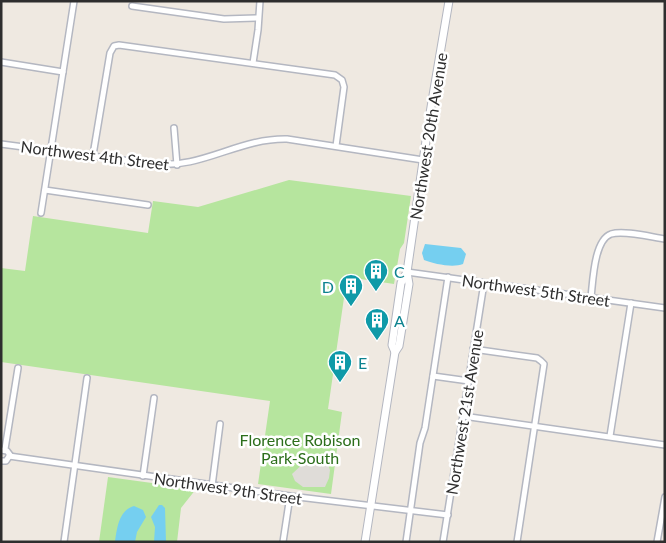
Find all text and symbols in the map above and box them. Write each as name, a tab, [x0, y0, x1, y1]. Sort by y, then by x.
street label: Northwest 20th Avenue	[405, 51, 451, 221]
street label: Northwest 4th Street	[20, 136, 171, 174]
building icon: C	[363, 258, 389, 292]
place label: C	[394, 262, 405, 281]
street label: Northwest 5th Street	[461, 270, 612, 310]
building icon: D	[338, 273, 364, 307]
place label: D	[322, 277, 334, 296]
building icon: A	[364, 307, 390, 341]
place label: A	[394, 311, 405, 330]
street label: Northwest 21st Avenue	[442, 328, 486, 496]
building icon: E	[327, 349, 353, 383]
place label: E	[358, 353, 367, 372]
park label: Florence Robison Park-South	[240, 430, 360, 467]
street label: Northwest 9th Street	[153, 468, 304, 508]

